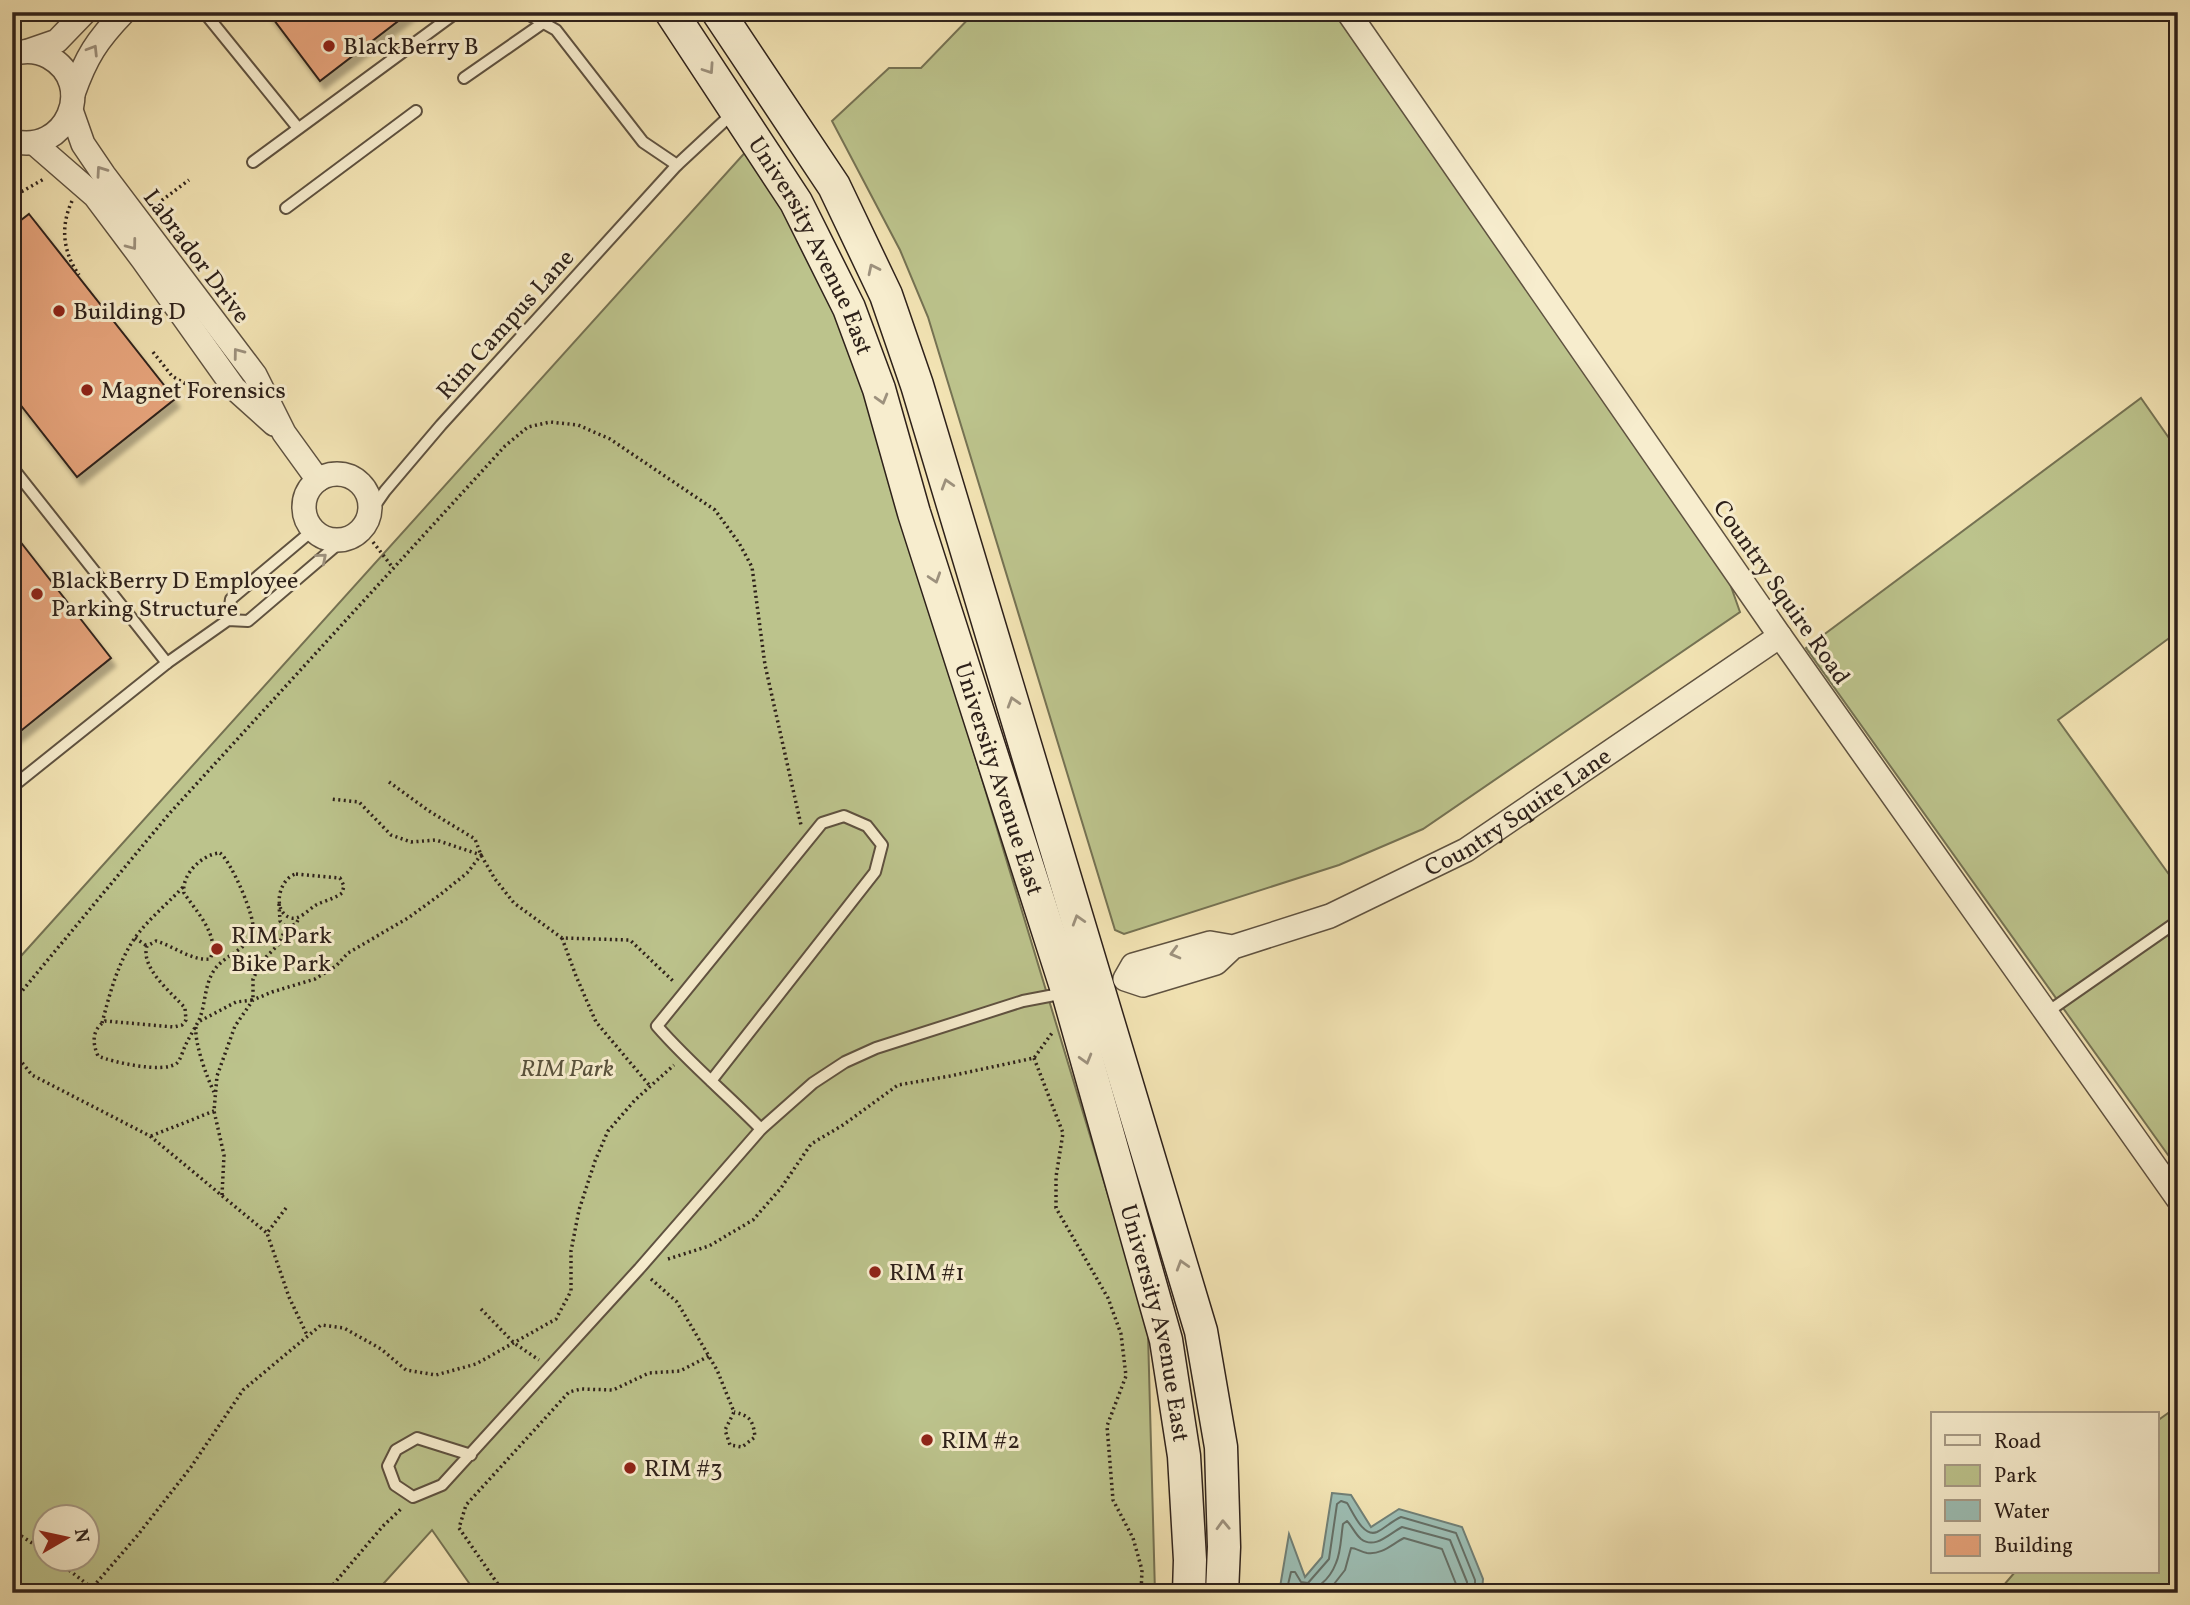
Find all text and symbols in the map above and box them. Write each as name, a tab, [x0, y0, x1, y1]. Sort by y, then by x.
place label: BlackBerry B	[343, 31, 479, 65]
marker: BlackBerry B	[321, 38, 337, 54]
one-way arrow	[85, 44, 98, 57]
one-way arrow	[701, 61, 713, 74]
street label: University Avenue East	[738, 130, 880, 360]
one-way arrow	[97, 166, 109, 179]
street label: Labrador Drive	[134, 183, 257, 331]
one-way arrow	[123, 237, 136, 250]
street label: Rim Campus Lane	[430, 243, 583, 408]
one-way arrow	[868, 264, 882, 276]
place label: Building D	[73, 296, 186, 330]
marker: Building D	[51, 303, 67, 319]
one-way arrow	[233, 348, 246, 361]
place label: Magnet Forensics	[101, 375, 286, 409]
marker: Magnet Forensics	[79, 382, 95, 398]
one-way arrow	[874, 393, 889, 405]
one-way arrow	[941, 479, 955, 491]
street label: Country Squire Road	[1704, 494, 1857, 693]
one-way arrow	[314, 554, 327, 566]
place label: BlackBerry D Employee Parking Structure	[51, 565, 299, 627]
one-way arrow	[927, 572, 941, 584]
marker: BlackBerry D Employee Parking Structure	[29, 586, 45, 602]
street label: University Avenue East	[944, 658, 1051, 900]
one-way arrow	[1006, 696, 1021, 708]
street label: Country Squire Lane	[1420, 741, 1619, 886]
one-way arrow	[1072, 914, 1087, 926]
place label: RIM Park Bike Park	[231, 920, 332, 982]
marker: RIM Park Bike Park	[209, 941, 225, 957]
one-way arrow	[1169, 945, 1181, 959]
one-way arrow	[1078, 1052, 1092, 1064]
park label: RIM Park	[520, 1053, 614, 1087]
street label: University Avenue East	[1110, 1201, 1197, 1444]
place label: RIM #1	[889, 1257, 965, 1291]
one-way arrow	[1175, 1260, 1190, 1272]
marker: RIM #1	[867, 1264, 883, 1280]
legend	[1931, 1412, 2158, 1574]
place label: RIM #2	[941, 1425, 1020, 1459]
text: Road	[1994, 1428, 2041, 1457]
marker: RIM #2	[919, 1432, 935, 1448]
place label: RIM #3	[644, 1453, 723, 1487]
marker: RIM #3	[622, 1460, 638, 1476]
text: Park	[1994, 1462, 2037, 1491]
text: Water	[1994, 1498, 2050, 1527]
north arrow	[32, 1504, 102, 1574]
one-way arrow	[1216, 1519, 1231, 1530]
text: N	[67, 1527, 95, 1545]
text: Building	[1994, 1532, 2073, 1561]

